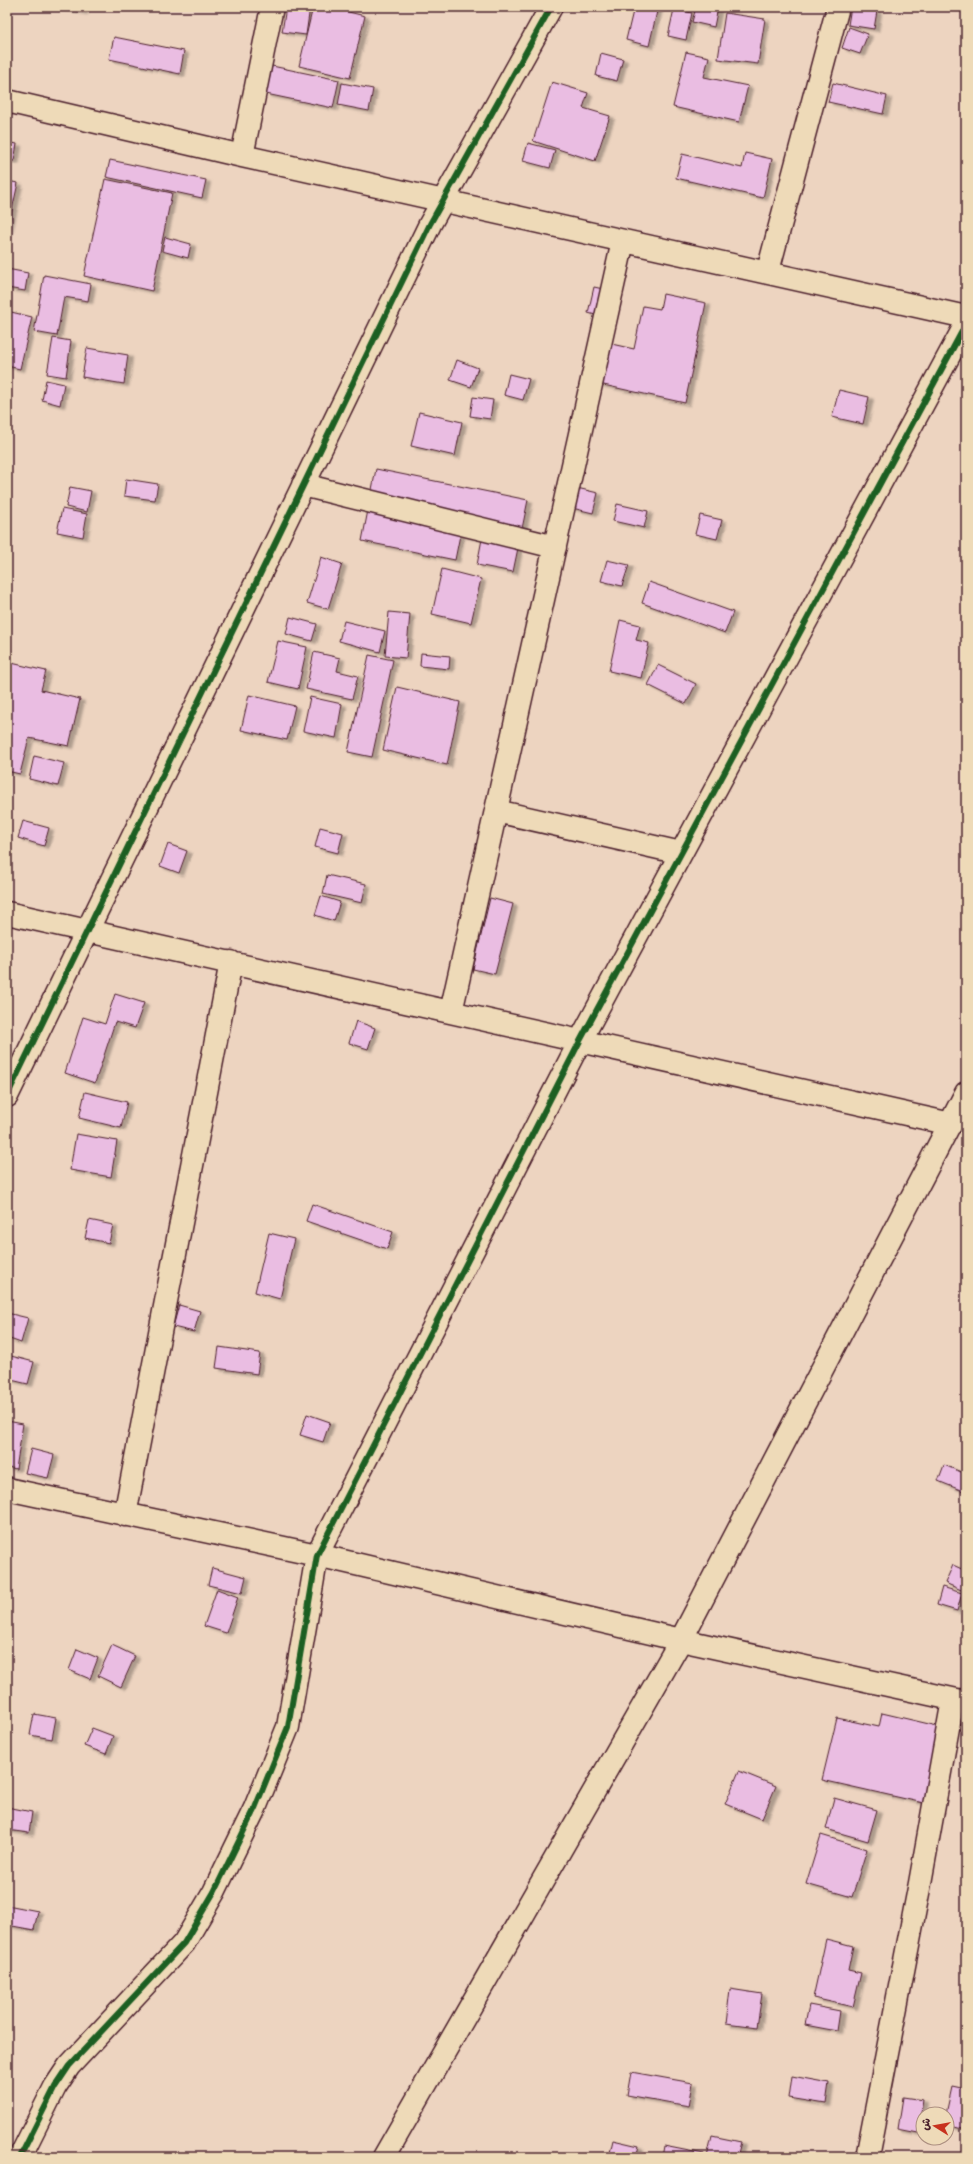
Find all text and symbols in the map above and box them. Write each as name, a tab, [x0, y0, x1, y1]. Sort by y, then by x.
north arrow	[915, 2106, 955, 2146]
text: ش	[915, 2116, 934, 2132]

